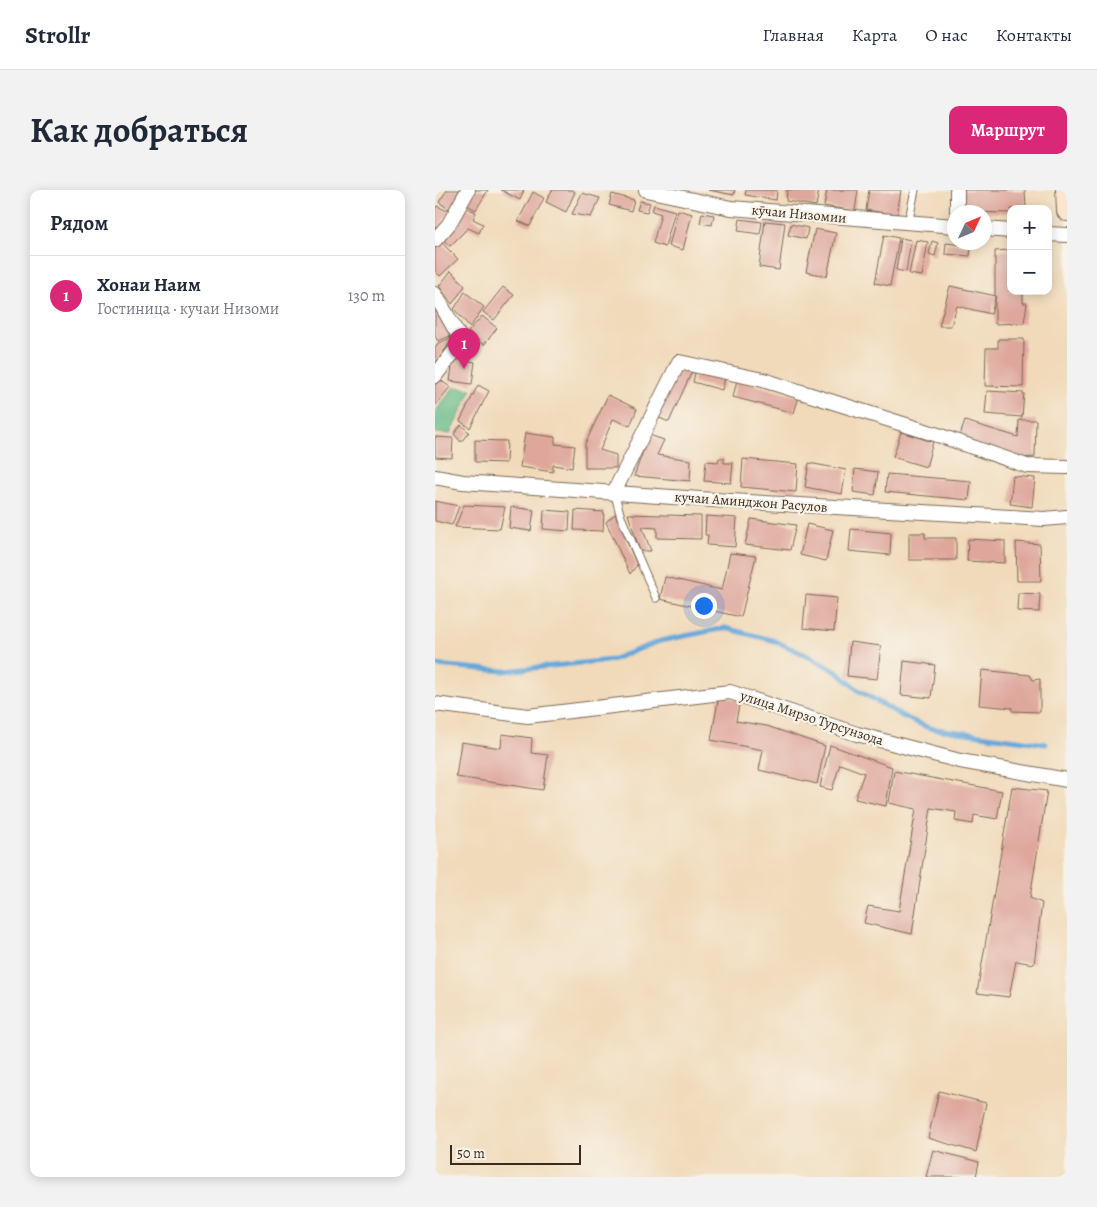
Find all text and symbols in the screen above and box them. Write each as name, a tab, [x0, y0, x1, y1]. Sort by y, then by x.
text: Strollr	[25, 19, 90, 51]
text: Главная	[763, 23, 824, 47]
text: Карта	[852, 23, 897, 47]
text: О нас	[925, 23, 968, 47]
text: Контакты	[996, 23, 1072, 47]
text: Как добраться	[30, 106, 248, 154]
button: Маршрут	[949, 106, 1067, 154]
street label: кӯчаи Низомии	[751, 200, 847, 228]
north arrow	[947, 205, 992, 250]
map controls	[1007, 205, 1052, 295]
button: +	[1007, 205, 1052, 250]
text: Рядом	[50, 209, 108, 237]
button: −	[1007, 250, 1052, 295]
text: Хонаи Наим	[97, 272, 201, 298]
text: 1	[63, 285, 69, 307]
text: 130 m	[348, 285, 385, 307]
text: Гостиница · кучаи Низоми	[97, 298, 279, 320]
pin: 1	[448, 328, 480, 369]
street label: кучаи Аминджон Расулов	[674, 487, 829, 517]
your location	[691, 593, 717, 619]
street label: улица Мирзо Турсунзода	[737, 686, 886, 750]
scale bar	[450, 1142, 581, 1165]
text: 50 m	[457, 1144, 485, 1163]

